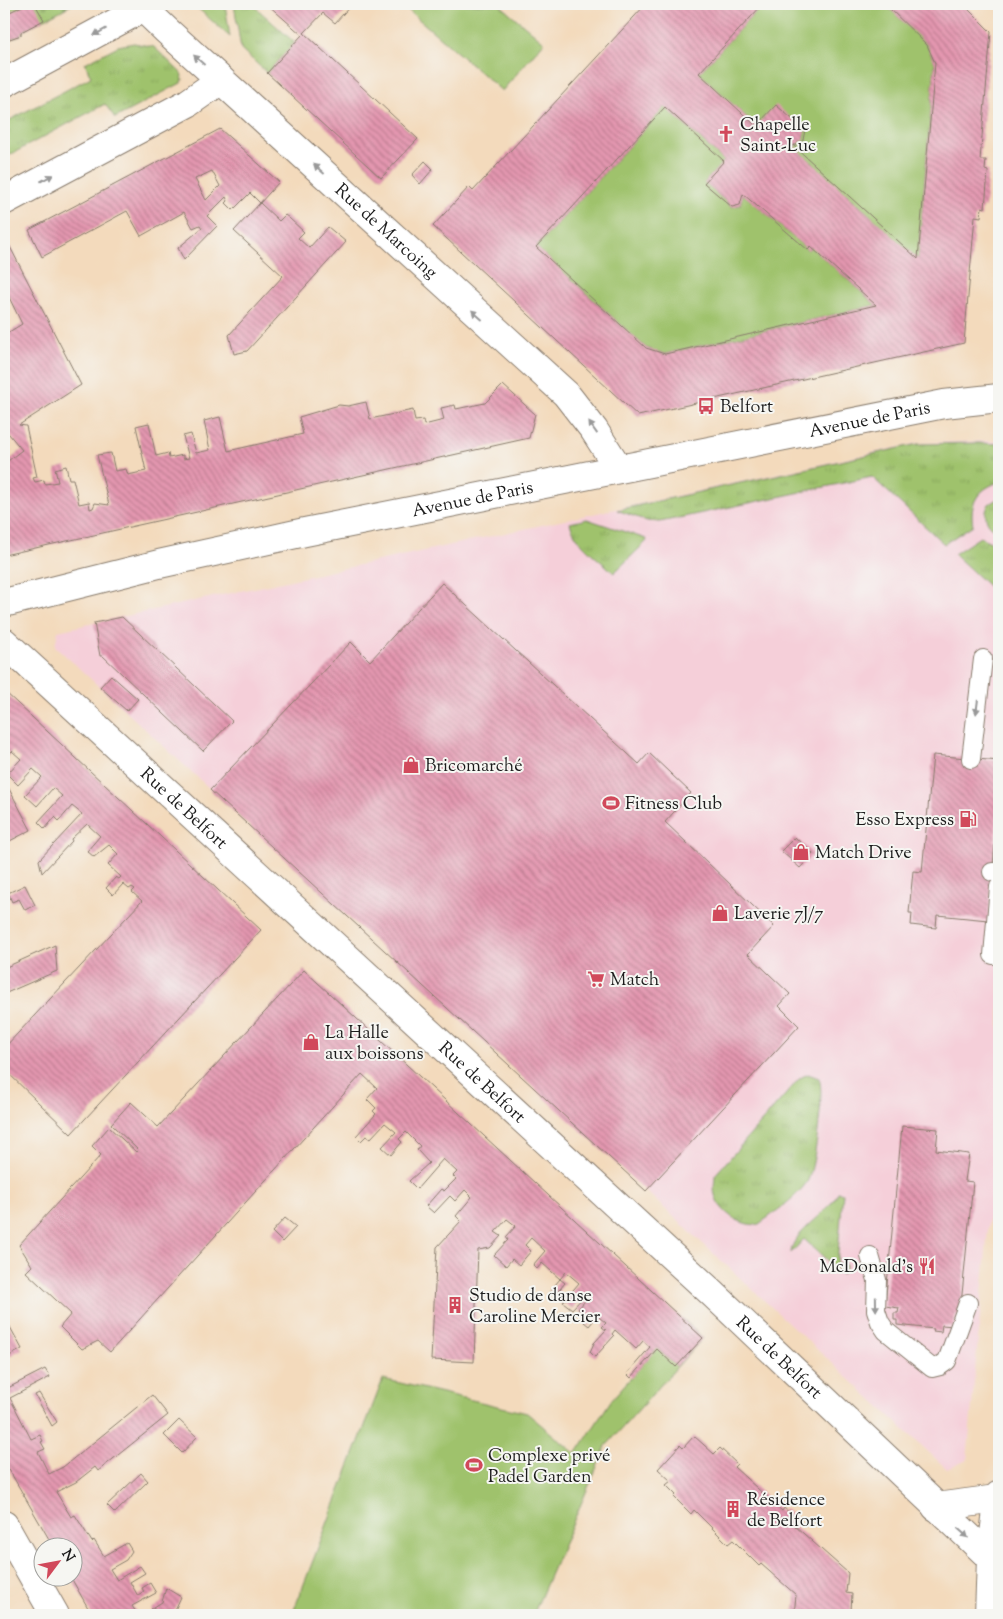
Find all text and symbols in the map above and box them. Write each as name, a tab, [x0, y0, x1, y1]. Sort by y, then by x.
one-way arrow	[93, 28, 108, 36]
one-way arrow	[193, 54, 205, 66]
place label: Chapelle Saint-Luc	[740, 113, 816, 160]
church icon: Chapelle Saint-Luc	[716, 124, 736, 144]
one-way arrow	[314, 163, 326, 175]
one-way arrow	[40, 174, 54, 183]
street label: Rue de Marcoing	[328, 178, 443, 286]
one-way arrow	[471, 309, 484, 320]
place label: Belfort	[720, 395, 773, 421]
bus stop icon: Belfort	[696, 396, 716, 416]
street label: Avenue de Paris	[807, 396, 933, 446]
one-way arrow	[588, 422, 598, 435]
street label: Avenue de Paris	[410, 476, 536, 525]
one-way arrow	[973, 700, 981, 716]
place label: Bricomarché	[425, 754, 523, 780]
shop icon: Bricomarché	[401, 755, 421, 775]
street label: Rue de Belfort	[134, 762, 232, 856]
place label: Fitness Club	[625, 792, 722, 818]
sports icon: Fitness Club	[601, 793, 621, 813]
place label: Esso Express	[855, 808, 954, 834]
fuel station icon: Esso Express	[958, 809, 978, 829]
place label: Match Drive	[815, 841, 912, 867]
shop icon: Match Drive	[791, 842, 811, 862]
place label: Laverie 7J/7	[734, 902, 823, 928]
shop icon: Laverie 7J/7	[710, 903, 730, 923]
place label: Match	[610, 968, 660, 994]
supermarket icon: Match	[586, 969, 606, 989]
place label: La Halle aux boissons	[325, 1021, 424, 1068]
shop icon: La Halle aux boissons	[301, 1032, 321, 1052]
street label: Rue de Belfort	[432, 1036, 531, 1130]
place label: McDonald's	[819, 1255, 913, 1281]
restaurant icon: McDonald's	[917, 1256, 937, 1276]
place label: Studio de danse Caroline Mercier	[469, 1284, 601, 1331]
building icon: Studio de danse Caroline Mercier	[445, 1295, 465, 1315]
one-way arrow	[873, 1296, 881, 1312]
street label: Rue de Belfort	[729, 1311, 827, 1406]
place label: Complexe privé Padel Garden	[488, 1444, 610, 1491]
sports icon: Complexe privé Padel Garden	[464, 1455, 484, 1475]
place label: Résidence de Belfort	[747, 1488, 825, 1535]
building icon: Résidence de Belfort	[723, 1499, 743, 1519]
one-way arrow	[957, 1527, 969, 1539]
north arrow	[32, 1536, 82, 1586]
text: N	[56, 1546, 79, 1566]

